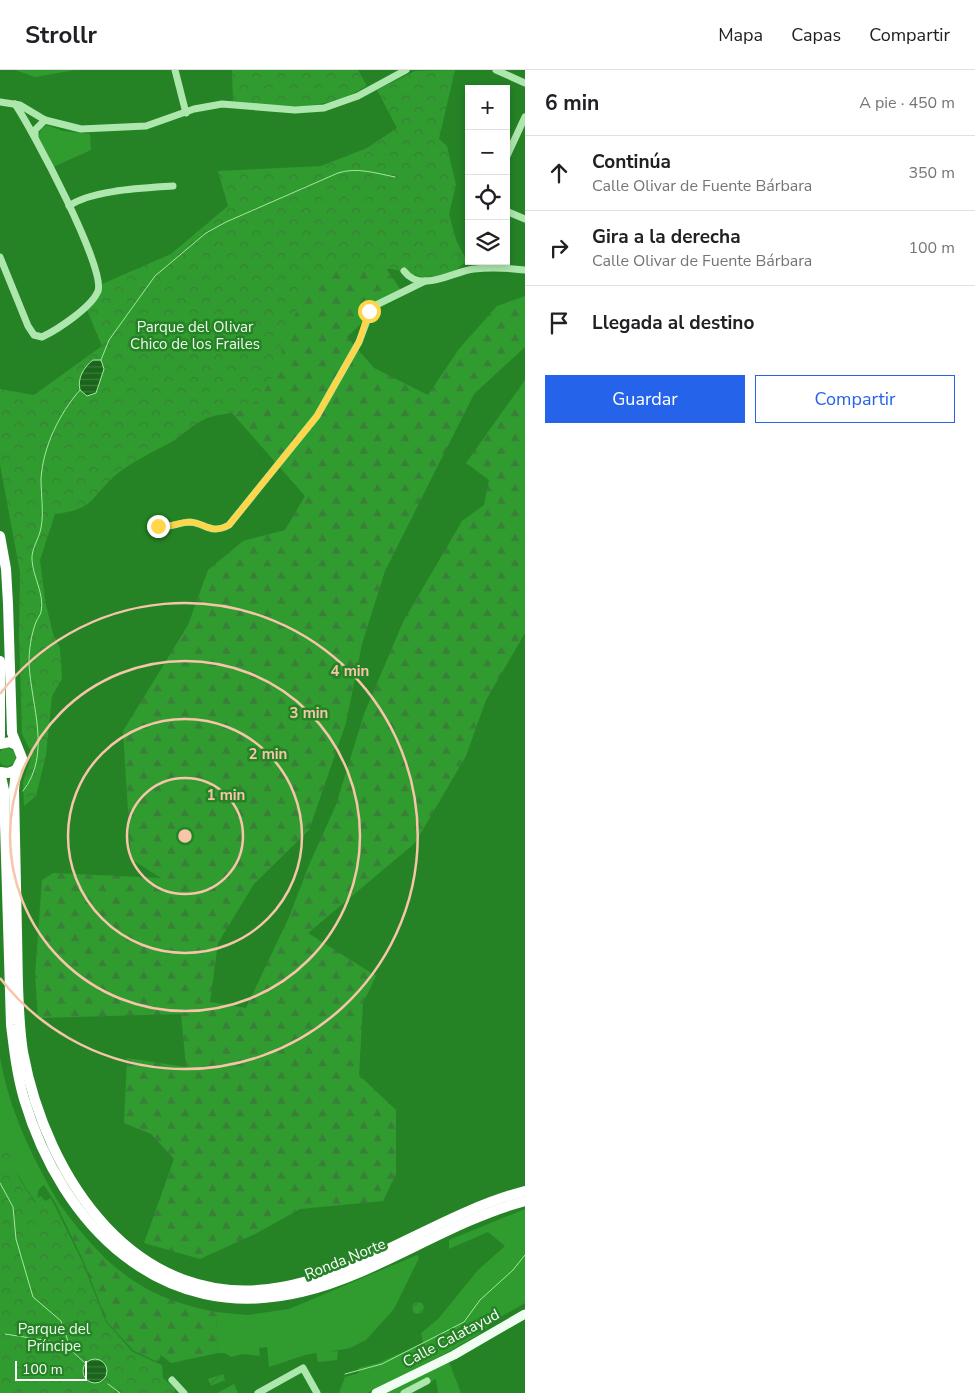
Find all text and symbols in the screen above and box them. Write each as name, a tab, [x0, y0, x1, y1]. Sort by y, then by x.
text: Strollr	[25, 19, 97, 51]
text: Mapa	[718, 23, 763, 47]
text: Capas	[791, 23, 841, 47]
text: Compartir	[869, 23, 950, 47]
map controls	[465, 85, 510, 265]
button: +	[465, 85, 510, 130]
text: 6 min	[545, 89, 599, 117]
text: A pie · 450 m	[859, 92, 955, 114]
button: −	[465, 130, 510, 175]
text: Continúa	[592, 149, 671, 175]
icon: ahead	[545, 159, 573, 187]
text: 350 m	[908, 162, 955, 184]
button: locate	[465, 175, 510, 220]
text: Calle Olivar de Fuente Bárbara	[592, 175, 812, 197]
button: layers	[465, 220, 510, 265]
text: Gira a la derecha	[592, 224, 741, 250]
icon: right	[545, 234, 573, 262]
text: 100 m	[908, 237, 955, 259]
text: Calle Olivar de Fuente Bárbara	[592, 250, 812, 272]
route start	[358, 300, 381, 323]
icon: arrive	[545, 309, 573, 337]
text: Llegada al destino	[592, 310, 754, 336]
park label: Parque del Olivar Chico de los Frailes	[130, 317, 260, 354]
button: Guardar	[545, 375, 745, 423]
button: Compartir	[755, 375, 955, 423]
route end	[147, 515, 170, 538]
text: 4 min	[331, 661, 369, 681]
text: 3 min	[290, 703, 328, 723]
text: 2 min	[249, 744, 287, 764]
text: 1 min	[207, 785, 245, 805]
centre of rings	[176, 827, 194, 845]
street label: Ronda Norte	[302, 1234, 388, 1284]
street label: Calle Calatayud	[399, 1304, 503, 1372]
park label: Parque del Príncipe	[18, 1319, 91, 1356]
scale bar	[15, 1358, 88, 1381]
text: 100 m	[22, 1360, 63, 1379]

